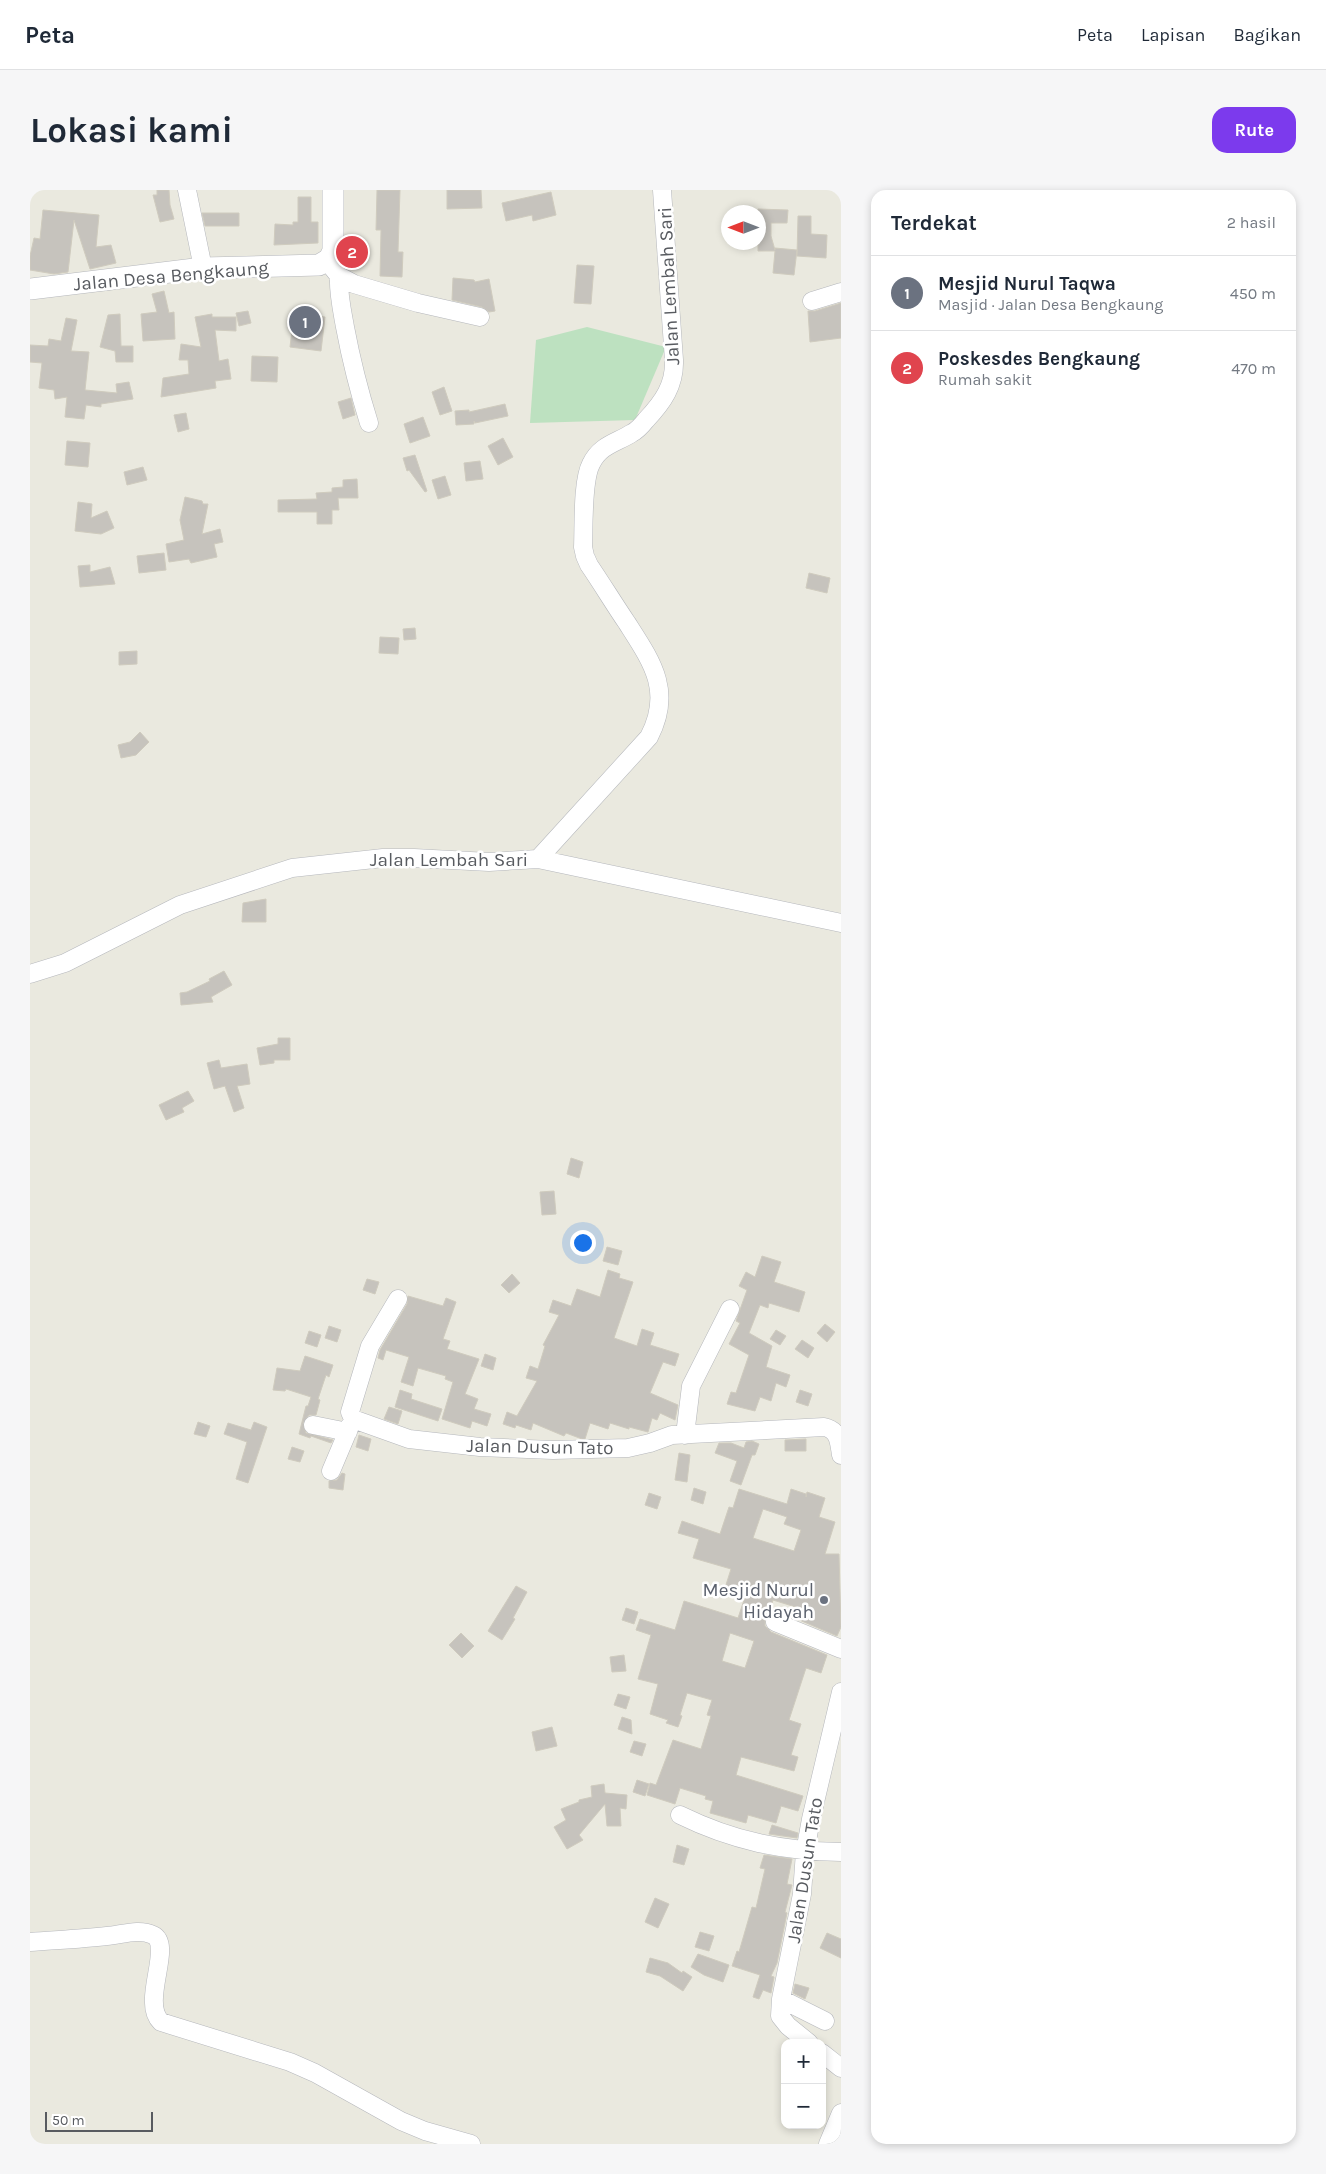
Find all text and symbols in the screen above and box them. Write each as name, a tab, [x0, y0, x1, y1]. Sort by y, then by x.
text: Peta	[25, 21, 75, 49]
text: Peta	[1077, 24, 1113, 46]
text: Lapisan	[1141, 24, 1205, 46]
text: Bagikan	[1233, 24, 1301, 46]
button: Rute	[1212, 107, 1296, 153]
text: Lokasi kami	[30, 110, 233, 151]
north arrow	[721, 205, 766, 250]
street label: Jalan Lembah Sari	[654, 206, 684, 366]
text: Terdekat	[891, 211, 977, 235]
text: 2 hasil	[1227, 213, 1276, 232]
pin: 2	[336, 233, 368, 271]
street label: Jalan Desa Bengkaung	[73, 256, 270, 295]
text: Mesjid Nurul Taqwa	[938, 273, 1116, 295]
text: 1	[904, 284, 910, 303]
text: 450 m	[1230, 284, 1276, 303]
text: Masjid · Jalan Desa Bengkaung	[938, 295, 1163, 314]
pin: 1	[289, 303, 321, 341]
text: Poskesdes Bengkaung	[938, 348, 1140, 370]
text: 2	[902, 359, 912, 378]
text: 470 m	[1231, 359, 1276, 378]
text: Rumah sakit	[938, 370, 1032, 389]
street label: Jalan Lembah Sari	[370, 849, 528, 871]
your location	[570, 1230, 596, 1256]
street label: Jalan Dusun Tato	[466, 1435, 614, 1459]
place label: Mesjid Nurul Hidayah	[703, 1579, 814, 1623]
marker: Mesjid Nurul Hidayah	[818, 1594, 830, 1606]
street label: Jalan Dusun Tato	[783, 1796, 827, 1945]
map controls	[781, 2039, 826, 2129]
button: +	[781, 2039, 826, 2084]
button: −	[781, 2084, 826, 2129]
scale bar	[45, 2109, 152, 2132]
text: 50 m	[52, 2112, 85, 2129]

